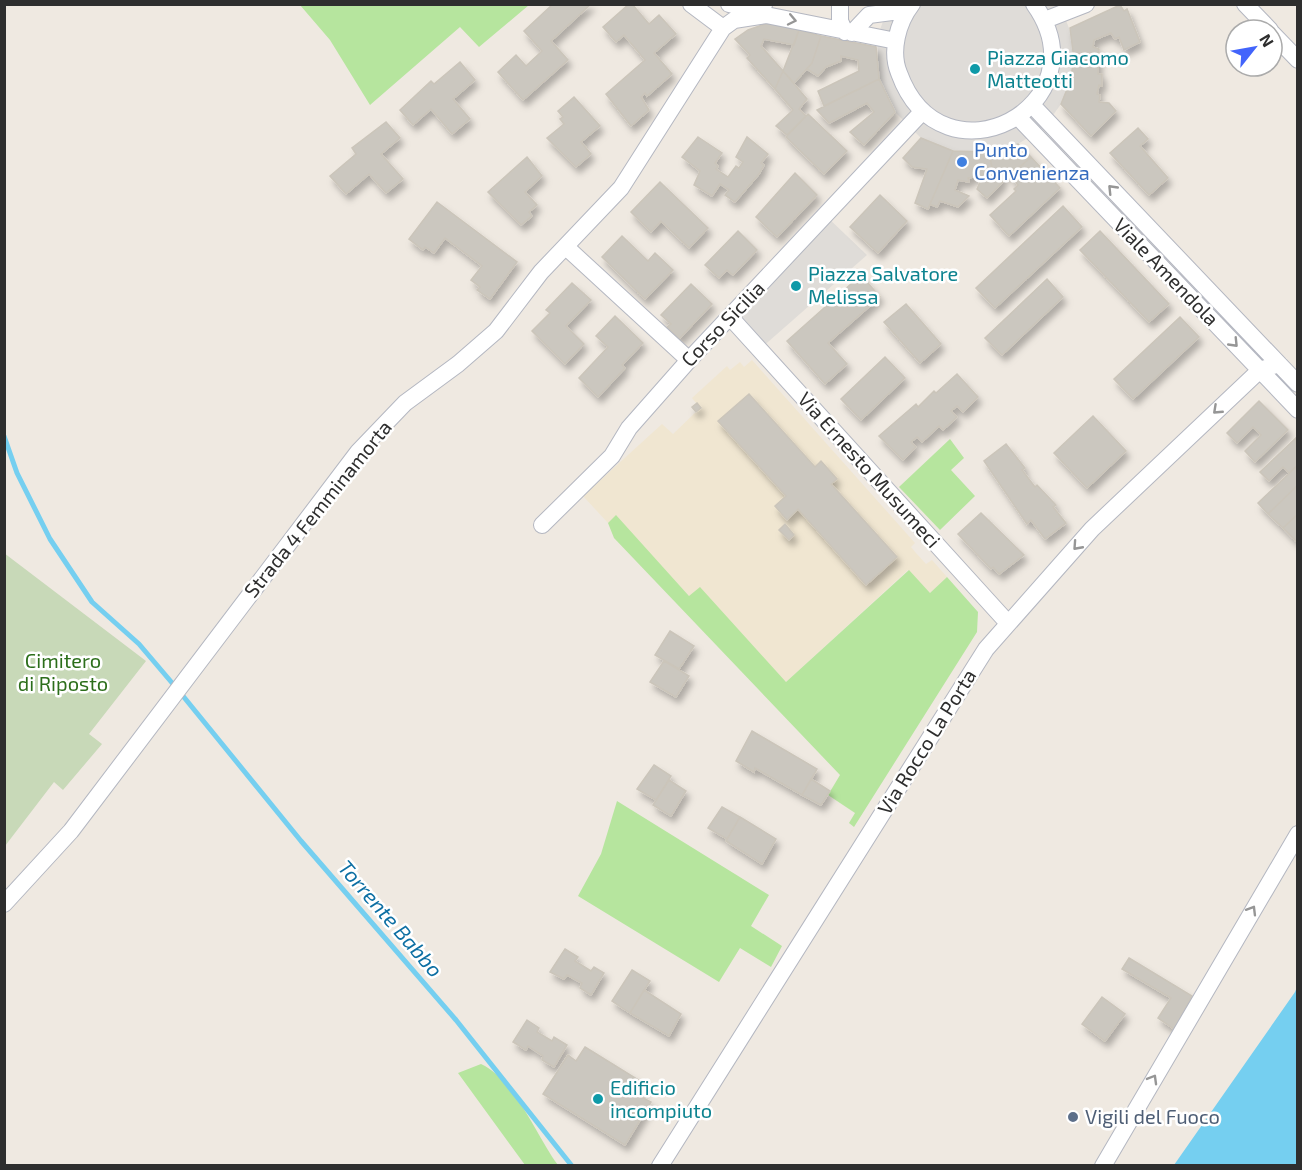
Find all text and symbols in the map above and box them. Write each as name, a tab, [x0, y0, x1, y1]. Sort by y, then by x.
one-way arrow	[787, 13, 797, 26]
north arrow	[1224, 18, 1284, 78]
text: N	[1256, 30, 1278, 50]
place label: Piazza Giacomo Matteotti	[987, 45, 1129, 92]
marker: Piazza Giacomo Matteotti	[968, 62, 982, 76]
place label: Punto Convenienza	[974, 137, 1090, 184]
marker: Punto Convenienza	[955, 155, 969, 169]
one-way arrow	[1109, 186, 1120, 197]
street label: Viale Amendola	[1109, 212, 1224, 330]
place label: Piazza Salvatore Melissa	[808, 261, 958, 308]
street label: Corso Sicilia	[676, 276, 769, 371]
marker: Piazza Salvatore Melissa	[789, 279, 803, 293]
one-way arrow	[1227, 337, 1238, 347]
street label: Via Ernesto Musumeci	[793, 387, 946, 552]
one-way arrow	[1213, 403, 1224, 414]
street label: Strada 4 Femminamorta	[238, 415, 396, 602]
one-way arrow	[1073, 539, 1084, 549]
park label: Cimitero di Riposto	[18, 648, 108, 695]
street label: Via Rocco La Porta	[872, 664, 980, 818]
water label: Torrente Babbo	[334, 855, 449, 981]
one-way arrow	[1244, 906, 1256, 916]
place label: Edificio incompiuto	[610, 1075, 712, 1122]
one-way arrow	[1146, 1075, 1158, 1085]
marker: Edificio incompiuto	[591, 1092, 605, 1106]
place label: Vigili del Fuoco	[1085, 1104, 1220, 1128]
marker: Vigili del Fuoco	[1066, 1110, 1080, 1124]

